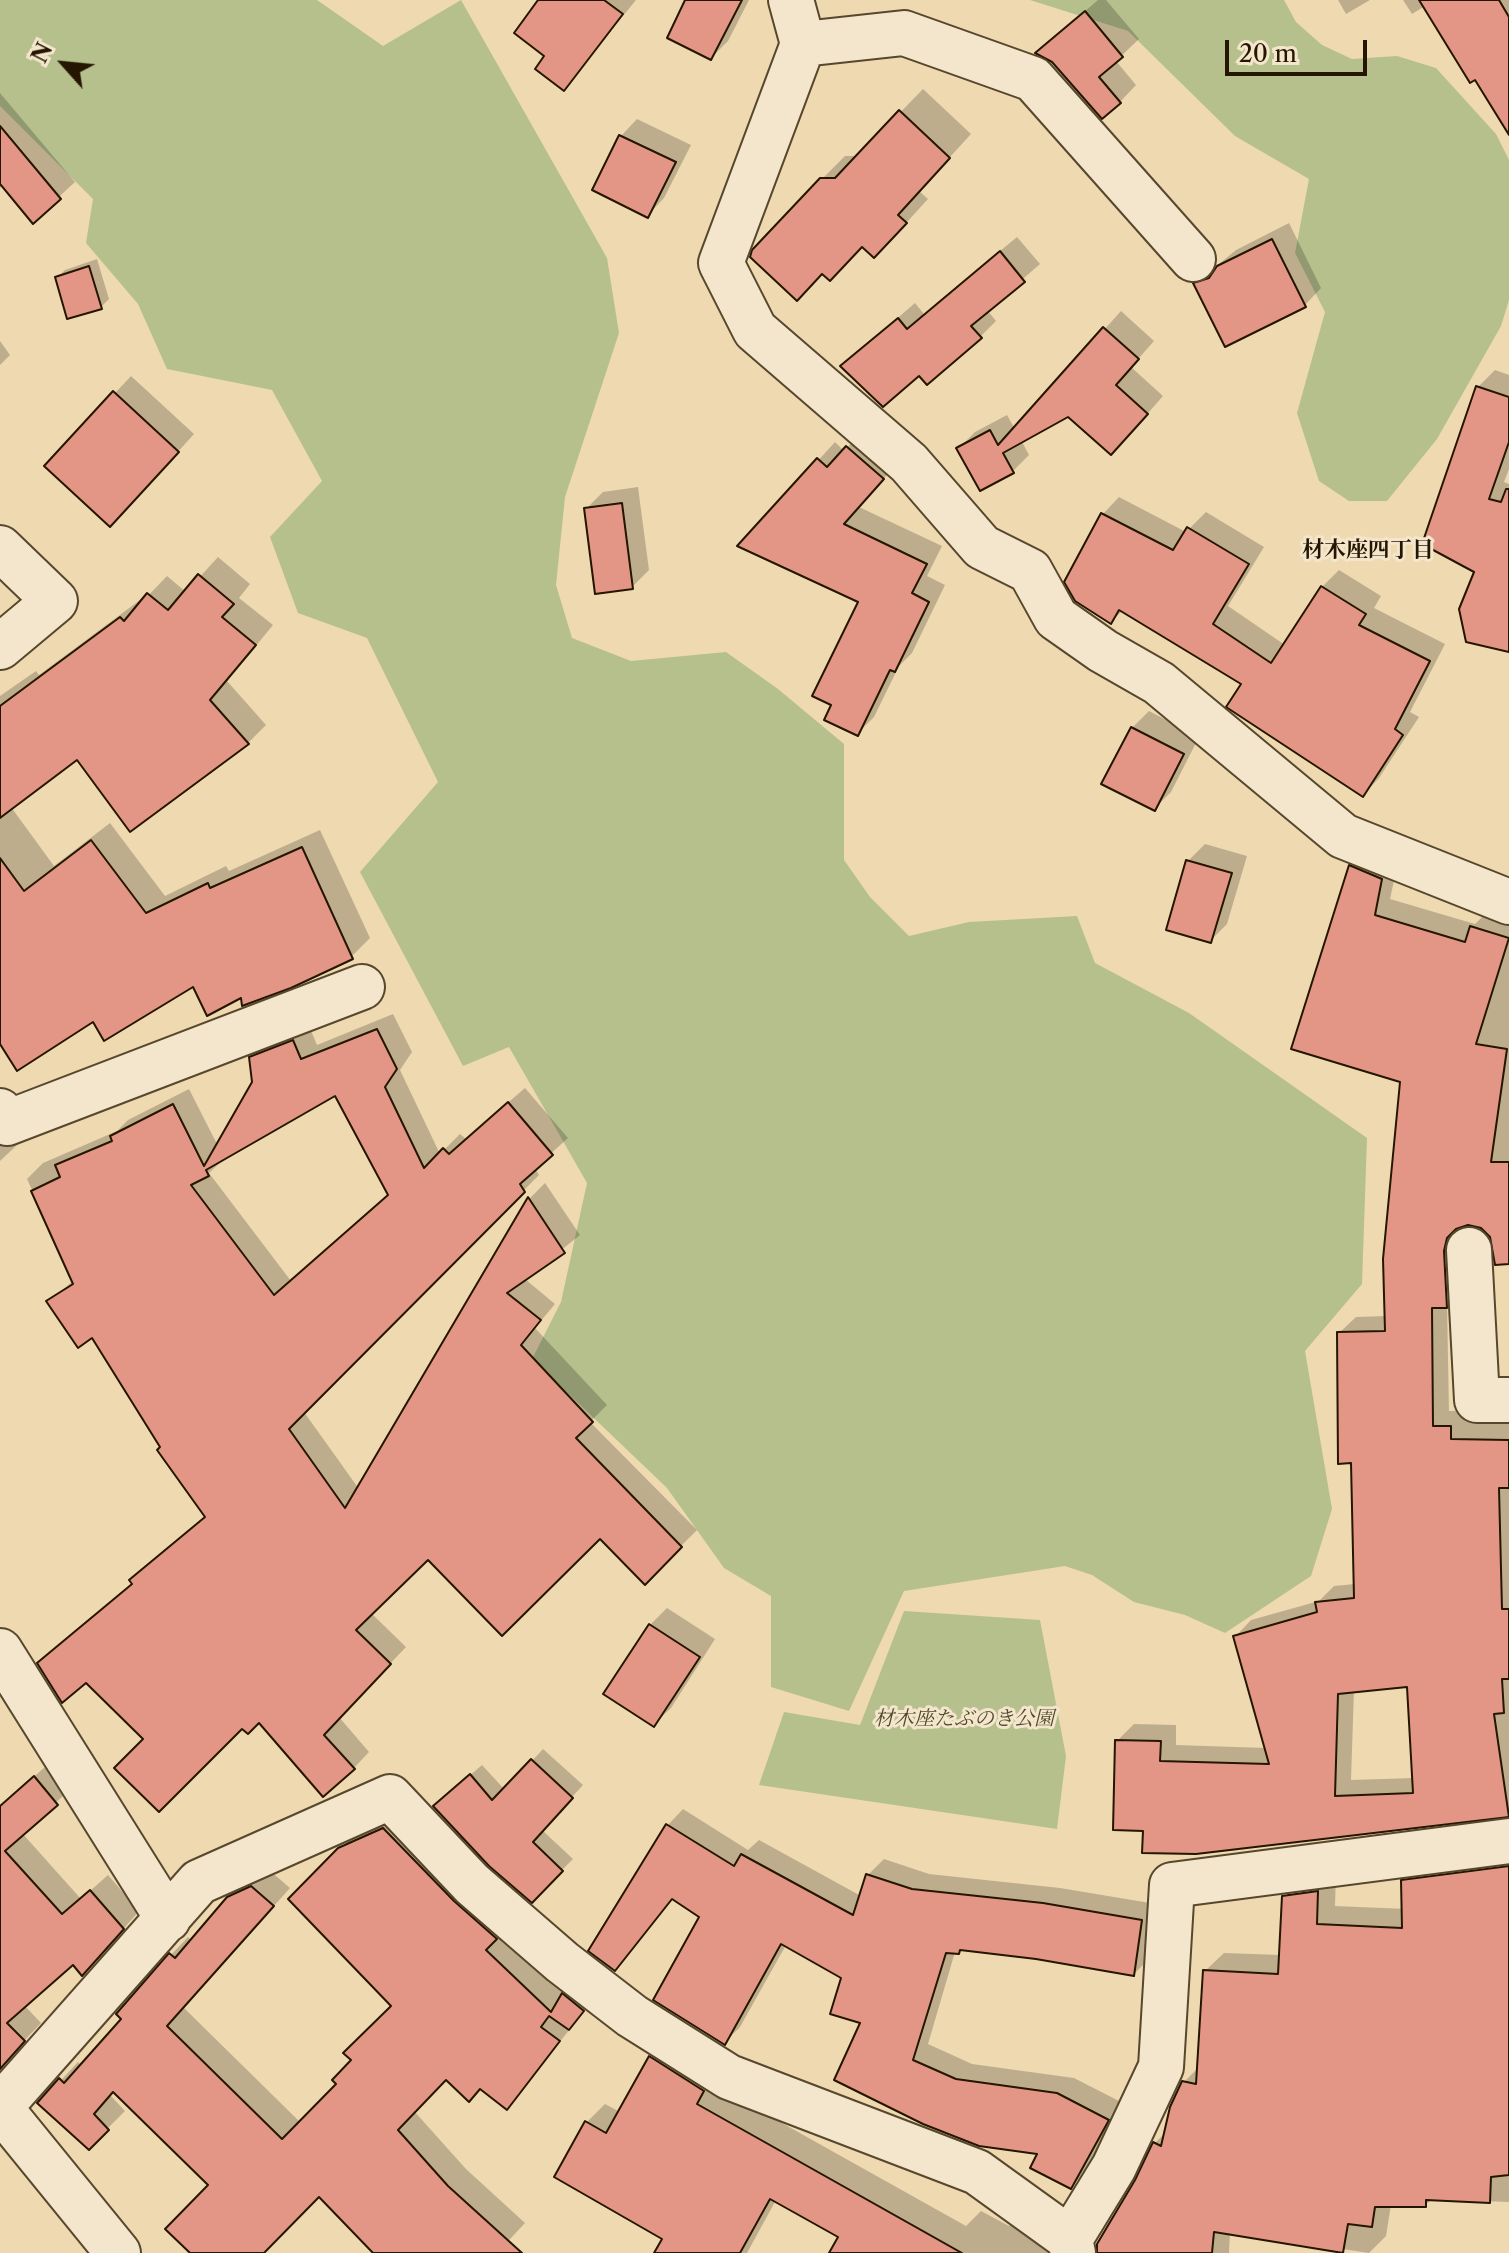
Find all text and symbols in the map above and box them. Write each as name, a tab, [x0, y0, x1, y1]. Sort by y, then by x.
north arrow	[24, 24, 104, 104]
scale bar	[1229, 24, 1371, 74]
text: N	[26, 38, 59, 68]
text: 20 m	[1239, 39, 1297, 68]
district label: 材木座四丁目	[1302, 538, 1434, 564]
park label: 材木座たぶのき公園	[874, 1707, 1054, 1731]

